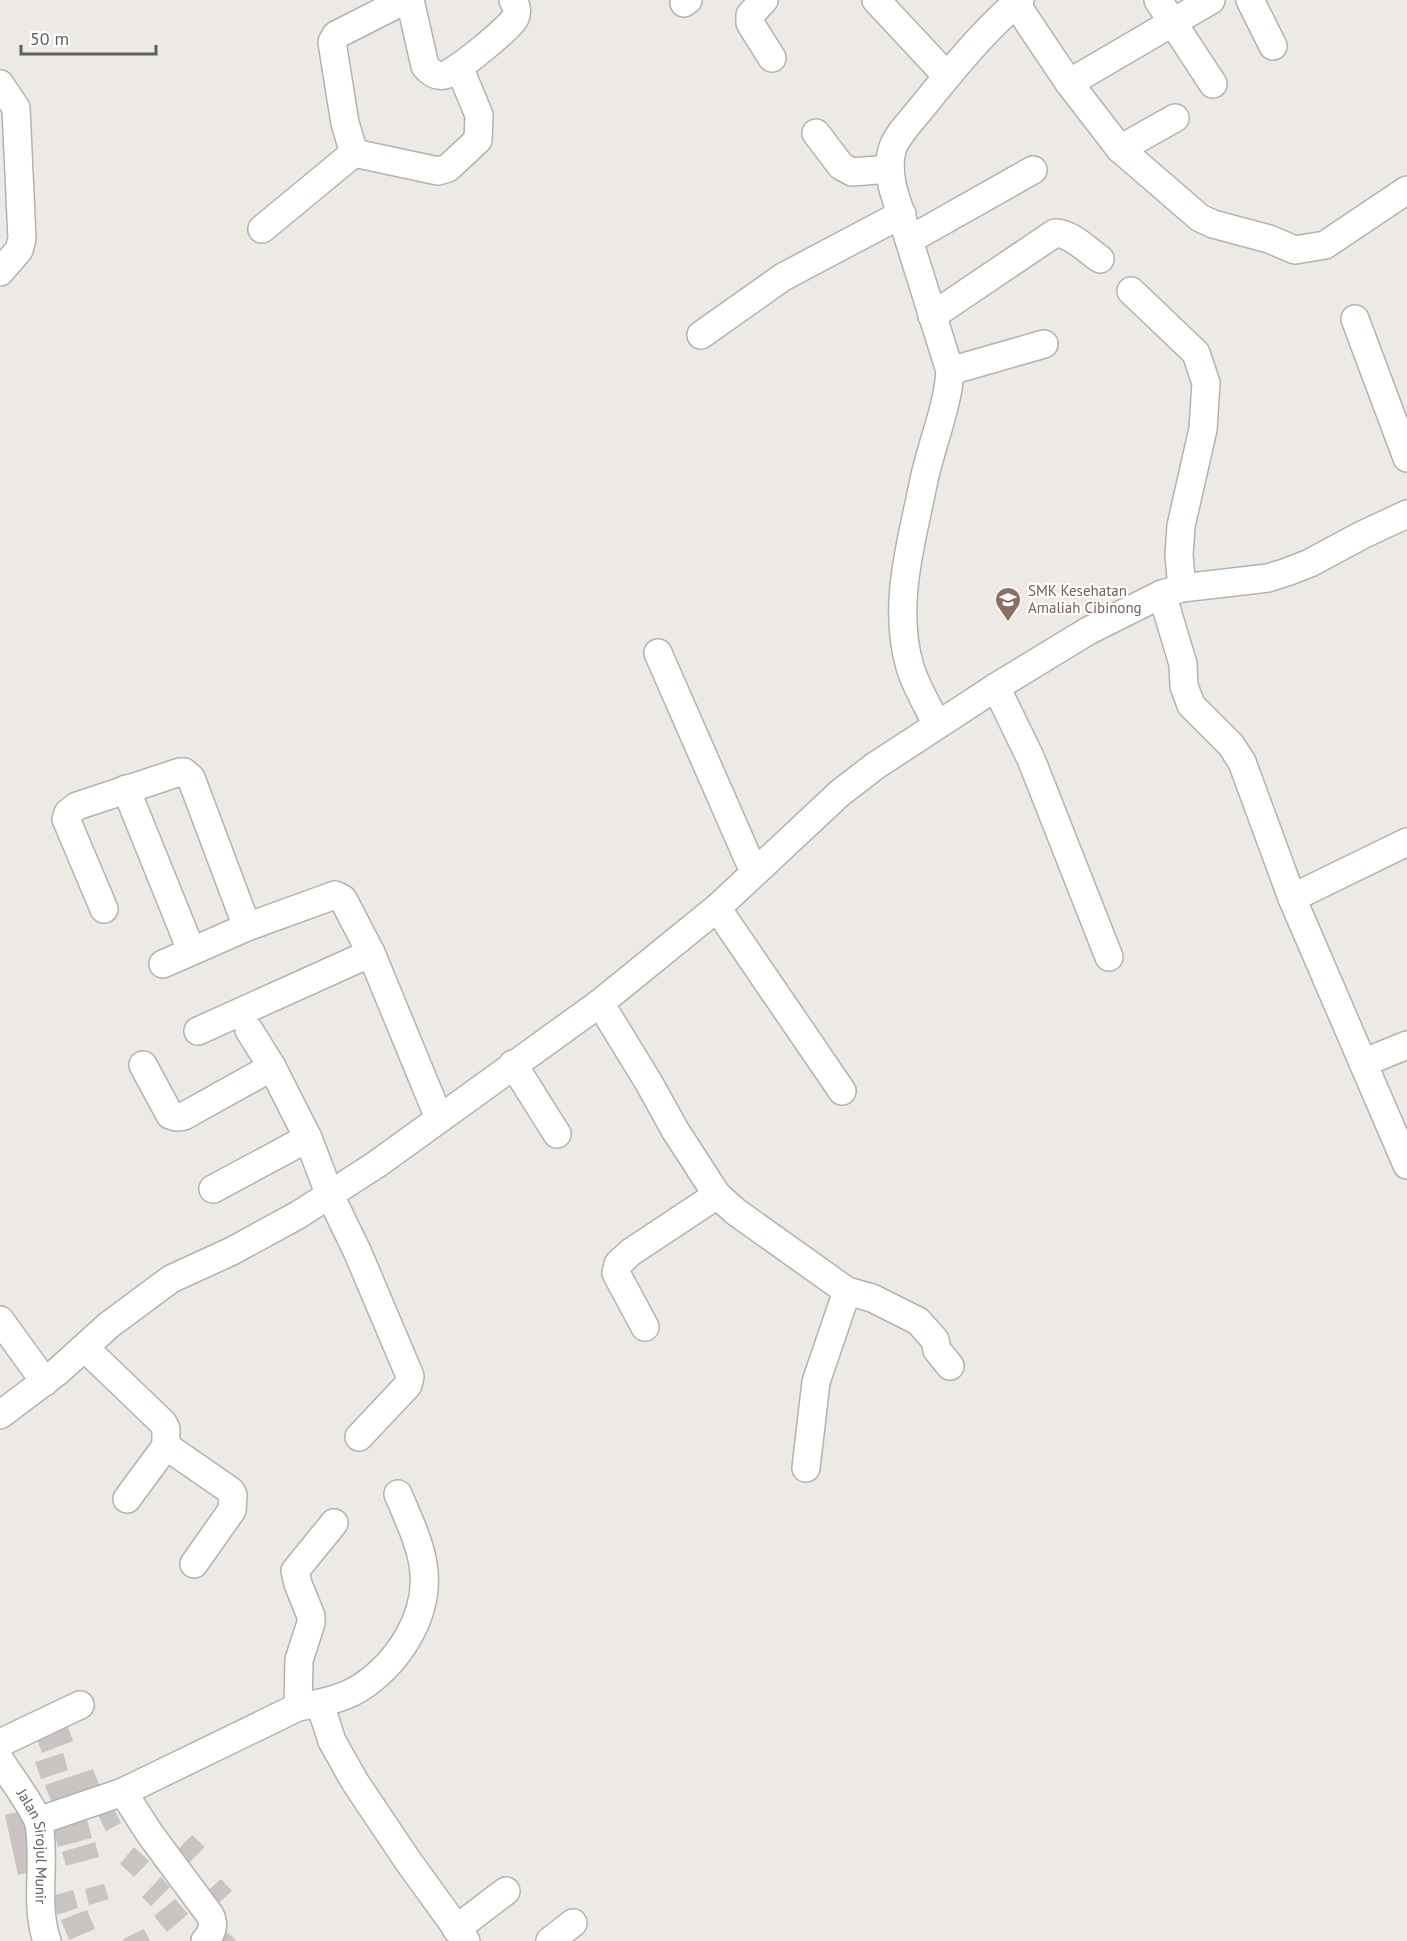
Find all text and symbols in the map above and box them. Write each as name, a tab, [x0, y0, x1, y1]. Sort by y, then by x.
scale bar	[21, 18, 156, 56]
text: 50 m	[30, 27, 69, 50]
place label: SMK Kesehatan Amaliah Cibinong	[1028, 581, 1142, 617]
school or university icon: SMK Kesehatan Amaliah Cibinong	[993, 585, 1023, 623]
street label: Jalan Sirojul Munir	[12, 1784, 51, 1904]

